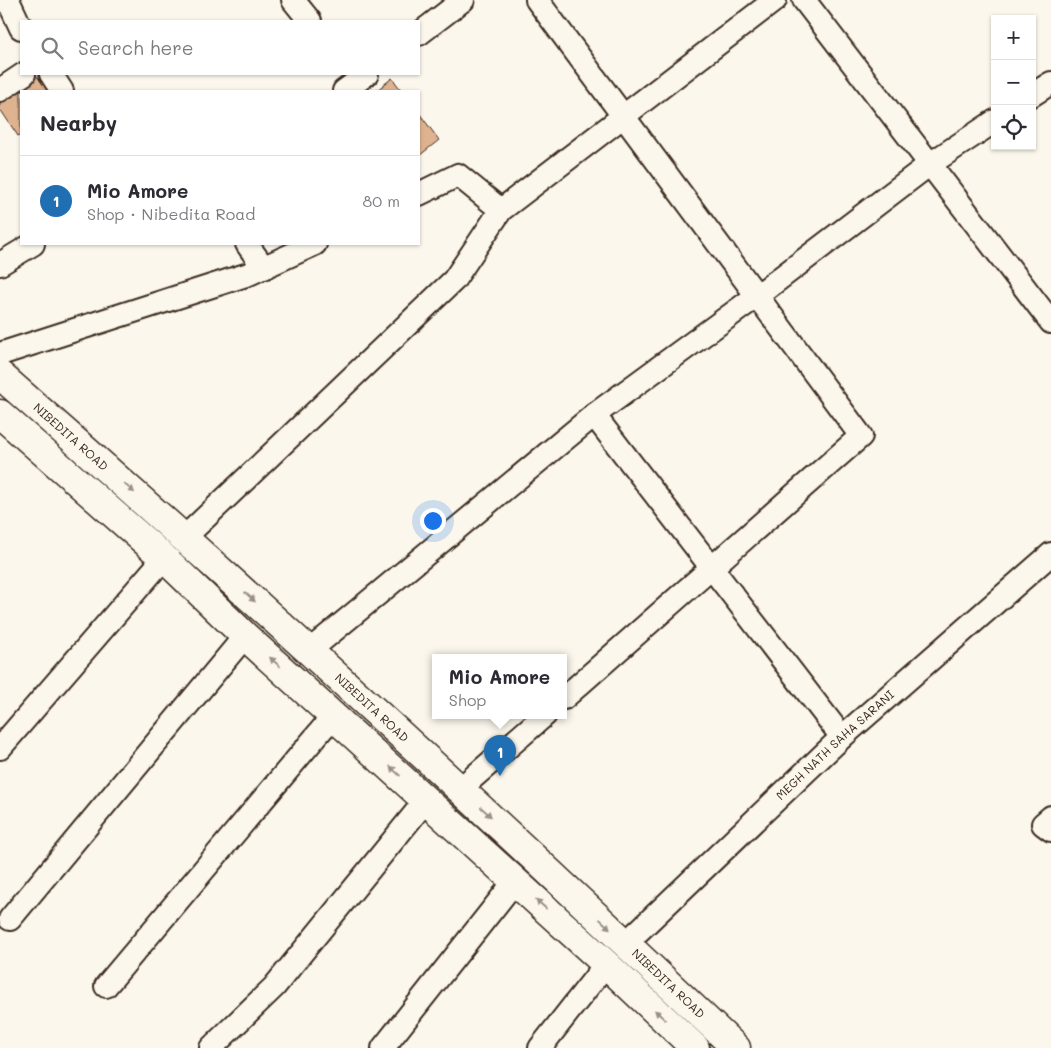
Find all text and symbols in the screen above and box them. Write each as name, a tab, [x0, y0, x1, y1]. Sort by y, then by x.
map controls	[991, 15, 1036, 150]
button: +	[991, 15, 1036, 60]
search box	[20, 20, 420, 75]
icon: search	[38, 34, 66, 62]
text: Search here	[78, 35, 194, 60]
button: −	[991, 60, 1036, 105]
button: locate	[991, 105, 1036, 150]
text: Nearby	[40, 109, 117, 136]
text: Mio Amore	[87, 178, 188, 203]
text: 1	[52, 190, 60, 211]
text: 80 m	[363, 190, 400, 211]
text: Shop · Nibedita Road	[87, 203, 255, 224]
street label: NIBEDITA ROAD	[30, 399, 112, 474]
one-way arrow	[123, 482, 135, 493]
your location	[420, 508, 446, 534]
one-way arrow	[243, 591, 255, 603]
popup	[432, 654, 567, 719]
one-way arrow	[269, 656, 281, 668]
text: Mio Amore	[449, 664, 550, 689]
street label: NIBEDITA ROAD	[332, 669, 413, 745]
street label: MEGH NATH SAHA SARANI	[772, 686, 897, 803]
text: Shop	[449, 689, 486, 710]
pin: 1	[484, 735, 516, 776]
one-way arrow	[389, 765, 401, 777]
one-way arrow	[480, 806, 492, 818]
one-way arrow	[535, 898, 547, 910]
one-way arrow	[598, 918, 610, 930]
street label: NIBEDITA ROAD	[629, 945, 709, 1021]
one-way arrow	[654, 1009, 666, 1021]

